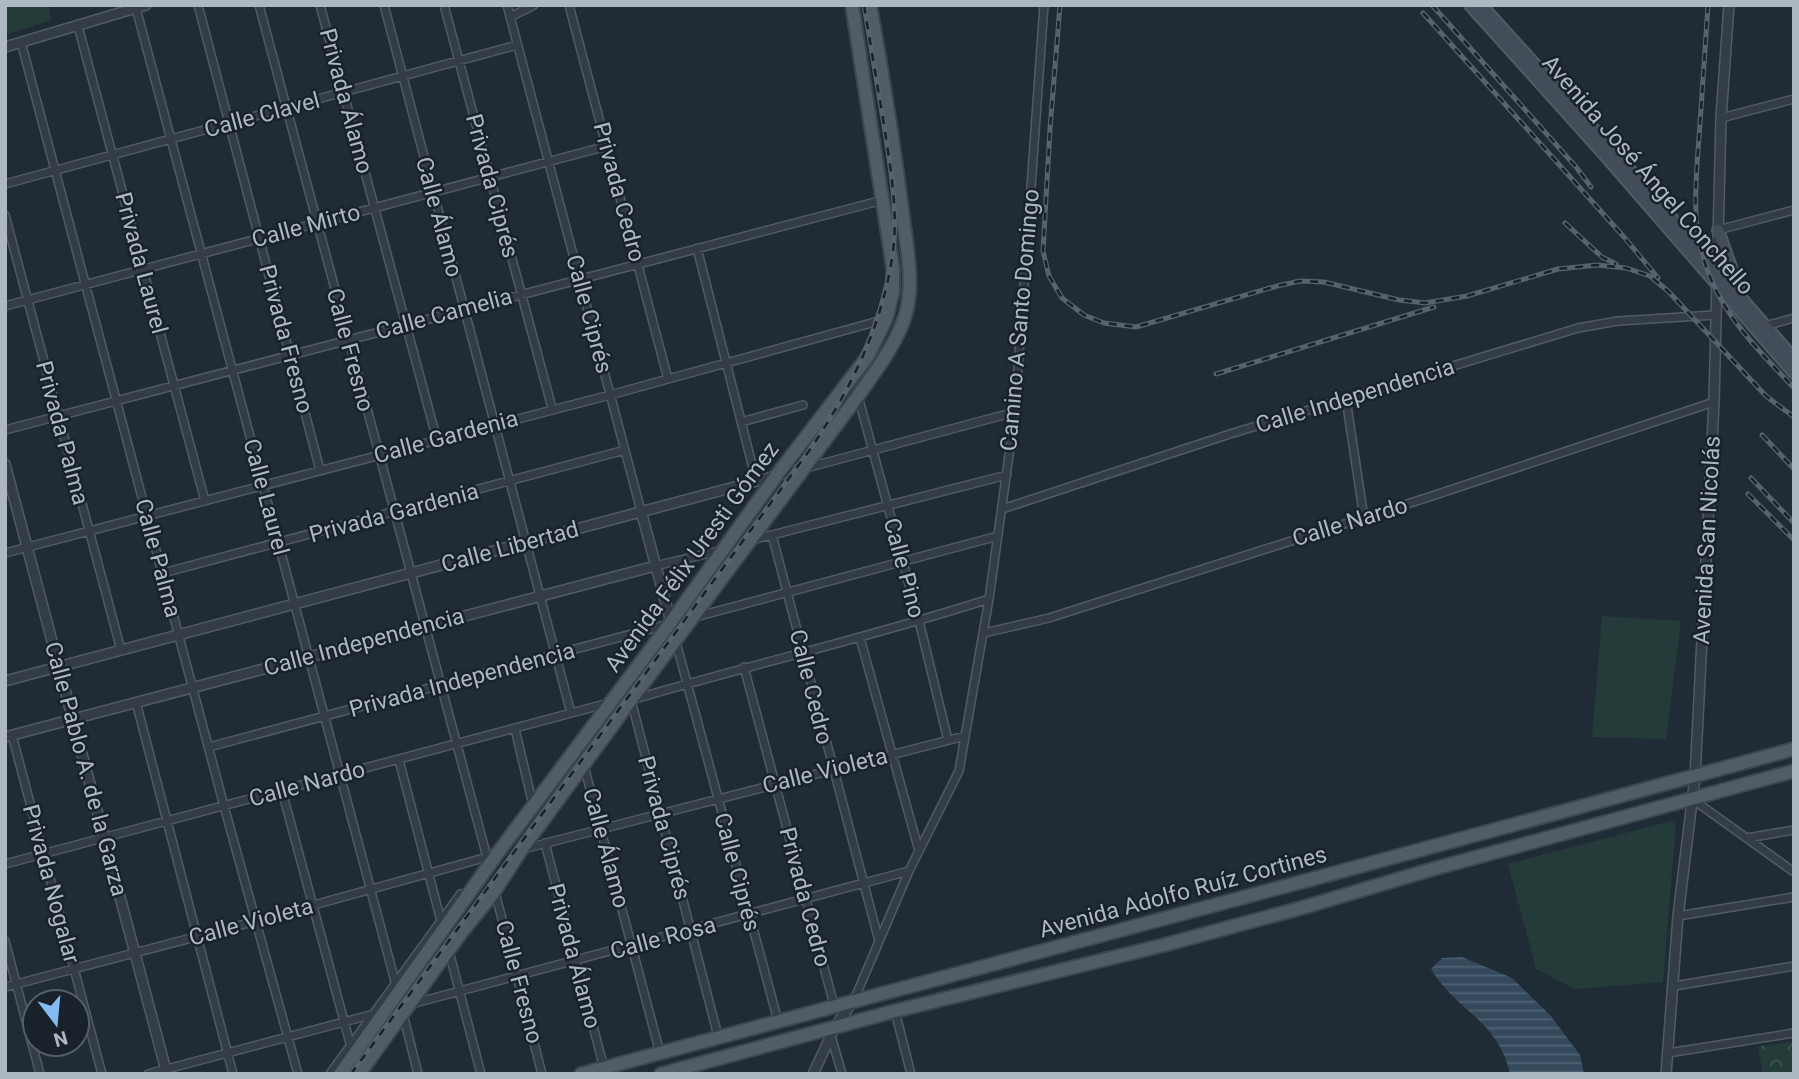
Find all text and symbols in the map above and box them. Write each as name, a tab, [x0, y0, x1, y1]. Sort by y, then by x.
street label: Privada Álamo	[314, 25, 379, 176]
street label: Avenida José Ángel Conchello	[1537, 49, 1760, 300]
street label: Calle Clavel	[201, 87, 323, 143]
street label: Privada Ciprés	[460, 111, 524, 261]
street label: Privada Cedro	[587, 119, 651, 265]
street label: Calle Álamo	[410, 154, 469, 280]
street label: Camino A Santo Domingo	[995, 188, 1045, 452]
street label: Privada Laurel	[109, 189, 173, 337]
street label: Calle Mirto	[249, 199, 363, 253]
street label: Calle Ciprés	[560, 252, 618, 376]
street label: Privada Fresno	[253, 262, 319, 416]
street label: Calle Camelia	[373, 283, 515, 345]
street label: Calle Fresno	[321, 285, 379, 415]
street label: Calle Independencia	[1252, 353, 1458, 439]
street label: Privada Palma	[30, 358, 94, 508]
street label: Calle Gardenia	[371, 405, 521, 469]
street label: Avenida San Nicolás	[1688, 435, 1726, 645]
street label: Calle Laurel	[237, 436, 295, 558]
street label: Avenida Félix Uresti Gómez	[599, 437, 785, 677]
street label: Privada Gardenia	[306, 477, 482, 549]
street label: Calle Nardo	[1289, 492, 1411, 552]
street label: Calle Palma	[129, 496, 187, 620]
street label: Calle Pino	[878, 515, 930, 621]
street label: Calle Libertad	[438, 516, 582, 578]
street label: Calle Independencia	[261, 602, 467, 682]
street label: Calle Cedro	[784, 627, 838, 747]
street label: Privada Independencia	[346, 637, 578, 723]
street label: Calle Pablo A. de la Garza	[39, 639, 133, 899]
street label: Calle Violeta	[760, 742, 890, 800]
street label: Privada Ciprés	[632, 753, 696, 903]
street label: Calle Nardo	[246, 756, 368, 812]
street label: Calle Álamo	[577, 785, 636, 911]
street label: Privada Nogalar	[17, 802, 85, 967]
street label: Calle Ciprés	[708, 810, 766, 934]
street label: Privada Cedro	[773, 824, 837, 970]
street label: Avenida Adolfo Ruíz Cortines	[1036, 841, 1330, 943]
street label: Privada Álamo	[542, 880, 607, 1031]
street label: Calle Violeta	[186, 892, 316, 952]
street label: Calle Rosa	[607, 911, 719, 965]
street label: Calle Fresno	[490, 917, 548, 1047]
north arrow	[21, 988, 91, 1058]
text: N	[51, 1026, 70, 1052]

